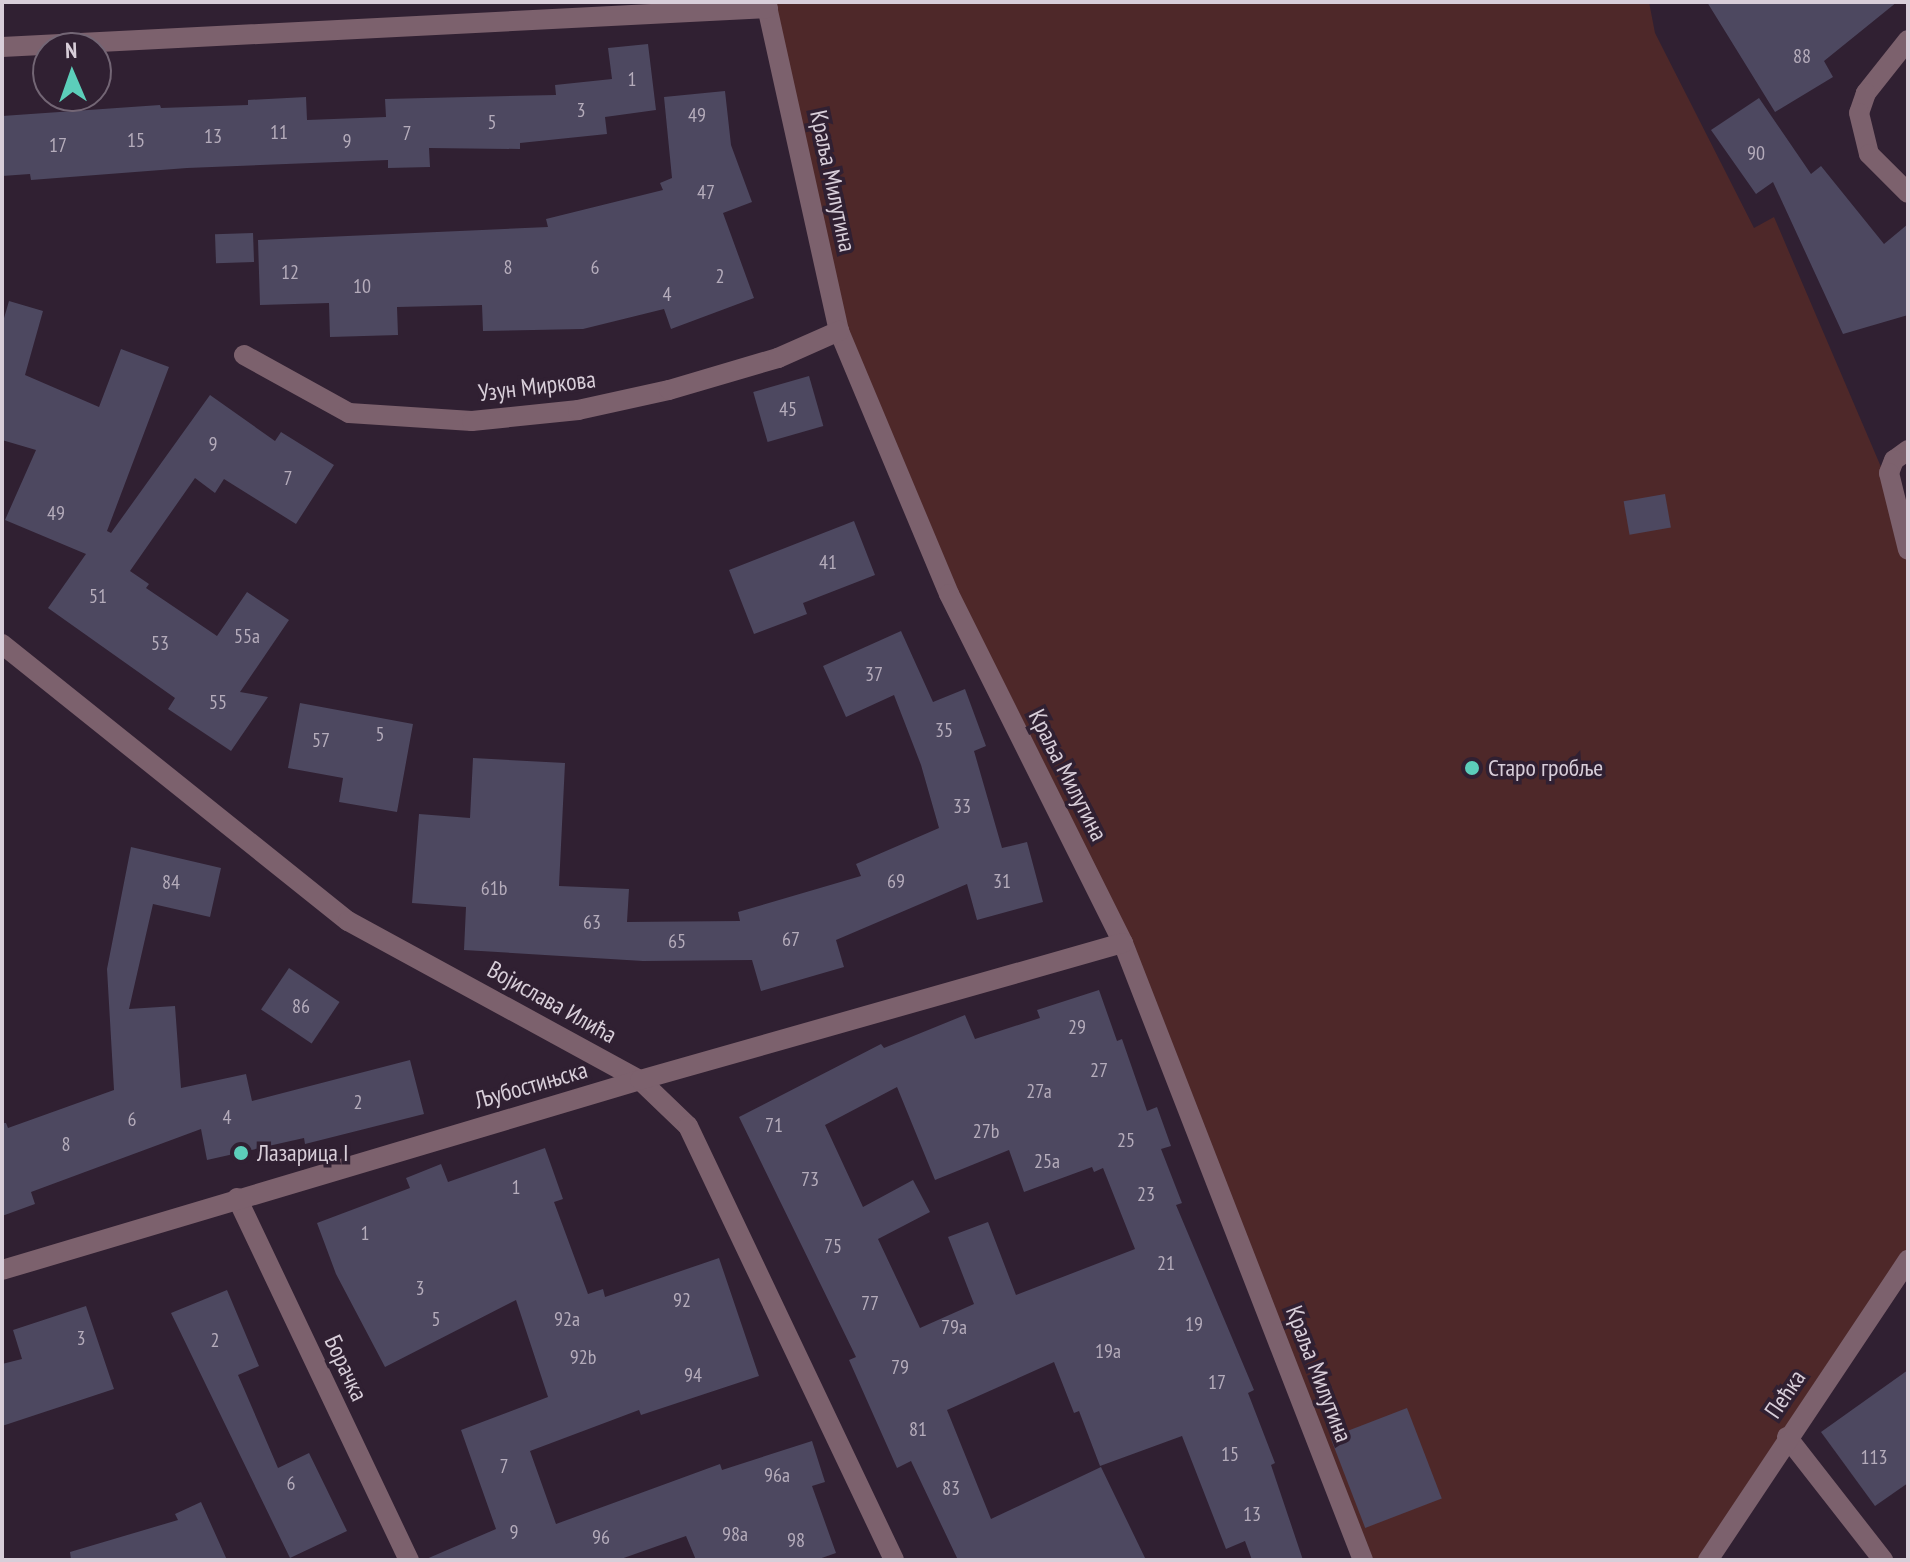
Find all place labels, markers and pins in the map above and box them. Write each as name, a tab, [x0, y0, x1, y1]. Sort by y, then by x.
place label: Старо гробље	[1488, 754, 1603, 782]
marker: Старо гробље	[1463, 759, 1481, 777]
place label: Лазарица I	[257, 1139, 349, 1167]
marker: Лазарица I	[232, 1144, 250, 1162]

